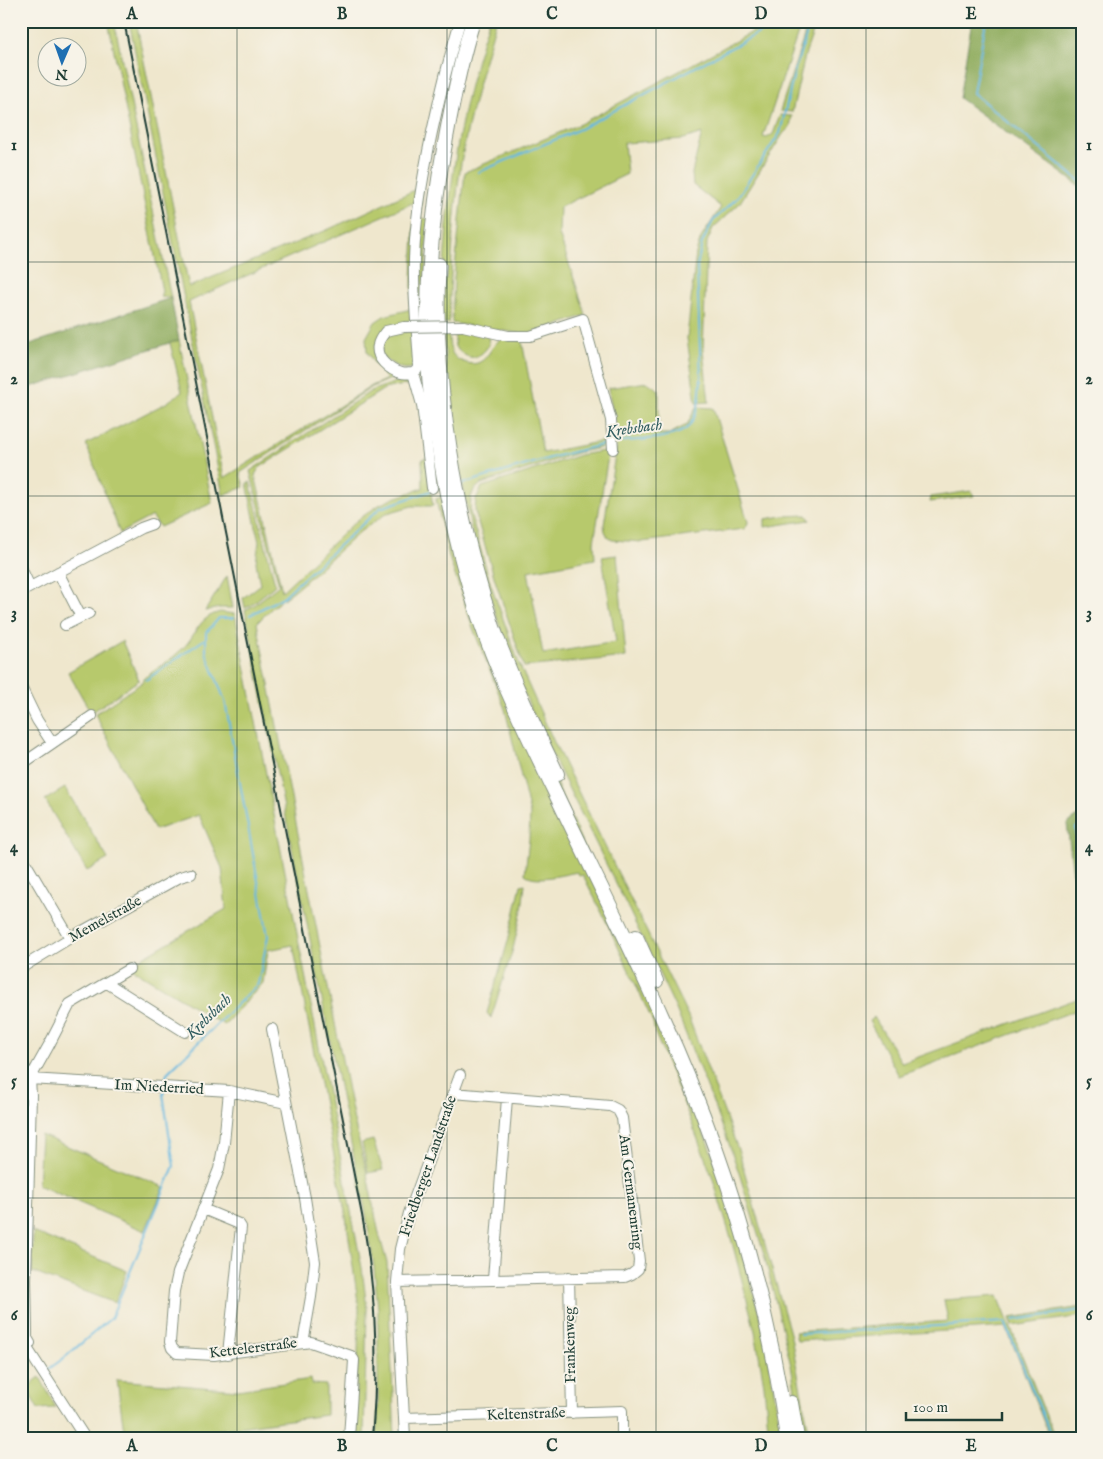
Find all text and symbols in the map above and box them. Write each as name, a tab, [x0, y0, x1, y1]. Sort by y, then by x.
text: A	[126, 5, 139, 25]
text: B	[337, 5, 348, 25]
text: C	[546, 5, 558, 25]
text: D	[755, 5, 768, 25]
text: E	[965, 5, 977, 25]
north arrow	[38, 38, 88, 88]
text: N	[55, 65, 69, 83]
text: 1	[11, 136, 17, 156]
text: 1	[1086, 136, 1092, 156]
text: 2	[10, 370, 18, 390]
text: 2	[1085, 370, 1093, 390]
water label: Krebsbach	[604, 415, 664, 443]
text: 3	[11, 604, 17, 624]
text: 3	[1086, 604, 1092, 624]
text: 4	[10, 838, 19, 858]
text: 4	[1085, 838, 1094, 858]
street label: Memelstraße	[65, 891, 145, 947]
water label: Krebsbach	[181, 990, 236, 1045]
text: 5	[11, 1072, 17, 1092]
text: 5	[1086, 1072, 1092, 1092]
street label: Im Niederried	[114, 1075, 205, 1099]
street label: Friedberger Landstraße	[395, 1093, 461, 1239]
street label: Am Germanenring	[614, 1132, 648, 1252]
text: 6	[11, 1306, 19, 1326]
street label: Frankenweg	[560, 1306, 580, 1384]
text: 6	[1086, 1306, 1094, 1326]
street label: Kettelerstraße	[208, 1333, 298, 1363]
scale bar	[906, 1389, 1002, 1421]
text: 100 m	[913, 1398, 949, 1417]
street label: Keltenstraße	[486, 1403, 566, 1425]
text: A	[126, 1437, 139, 1457]
text: B	[337, 1437, 348, 1457]
text: C	[546, 1437, 558, 1457]
text: D	[755, 1437, 768, 1457]
text: E	[965, 1437, 977, 1457]

